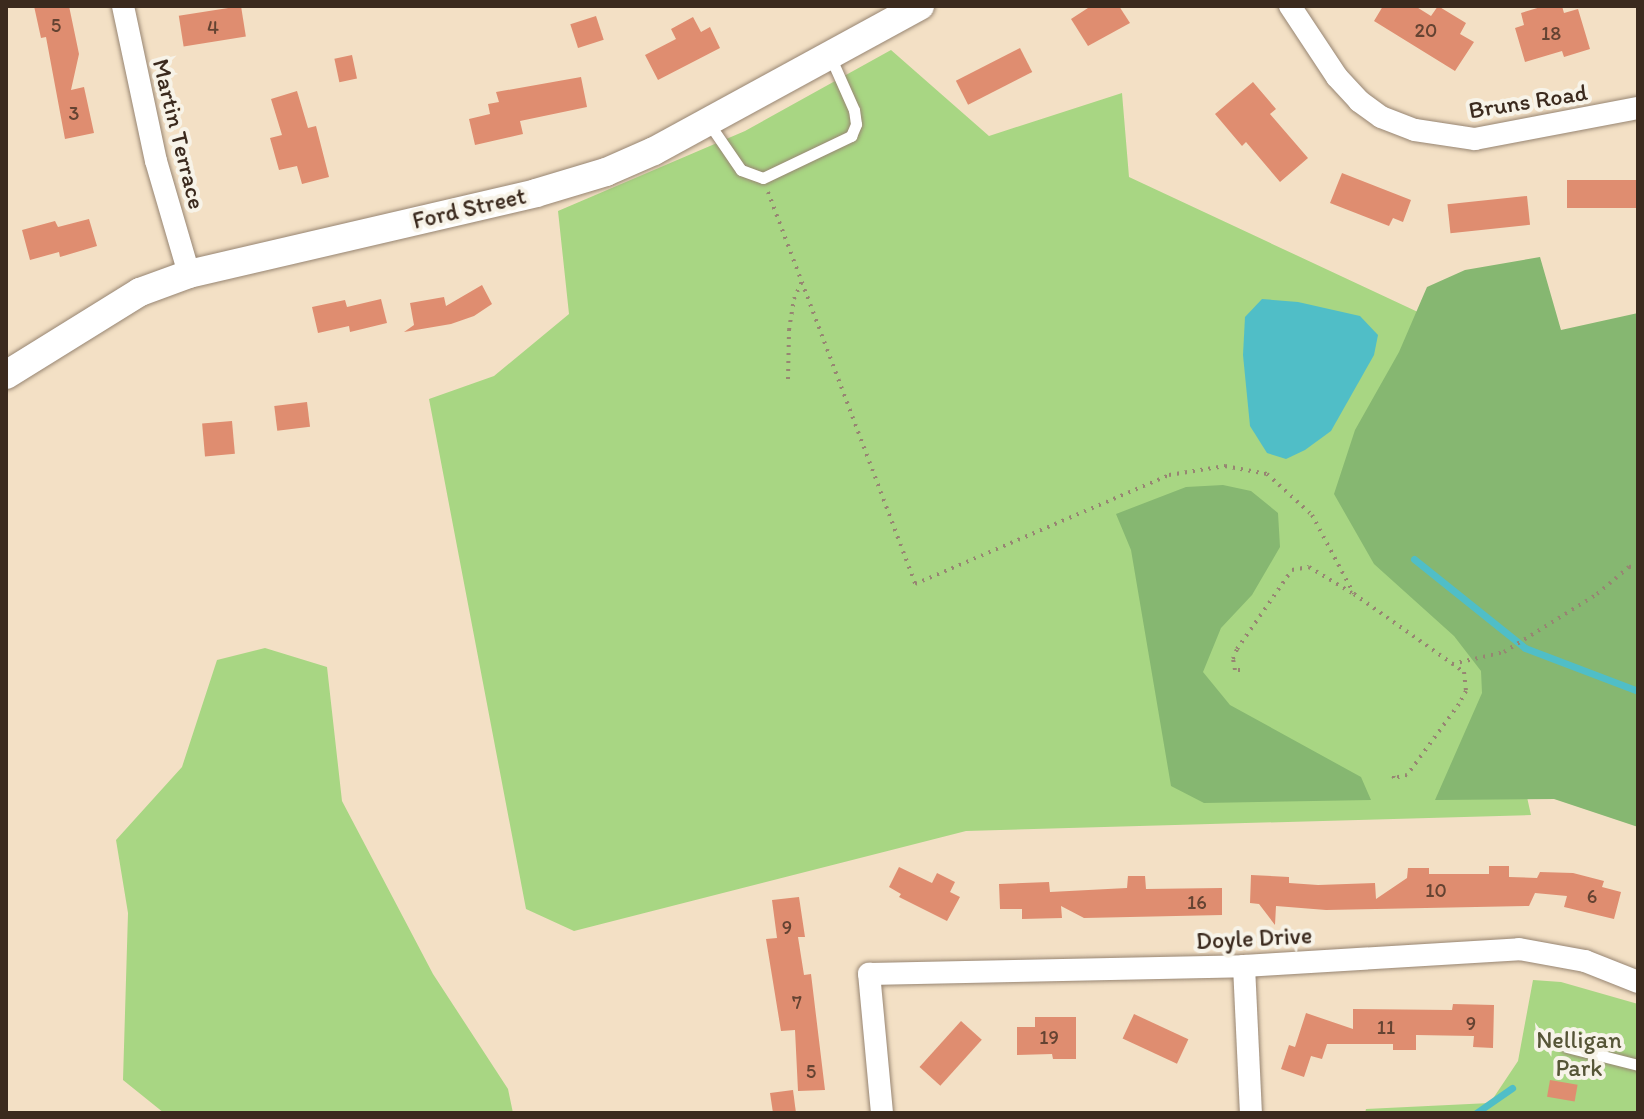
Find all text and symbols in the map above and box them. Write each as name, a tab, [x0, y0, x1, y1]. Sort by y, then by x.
house number: 5	[51, 13, 61, 37]
house number: 4	[207, 15, 219, 39]
house number: 20	[1415, 18, 1437, 42]
house number: 18	[1541, 21, 1561, 45]
street label: Martin Terrace	[147, 57, 211, 211]
street label: Bruns Road	[1467, 77, 1589, 125]
house number: 3	[69, 101, 79, 125]
street label: Ford Street	[410, 181, 528, 235]
house number: 10	[1425, 878, 1447, 902]
house number: 6	[1587, 884, 1597, 908]
house number: 16	[1187, 890, 1207, 914]
house number: 9	[782, 915, 792, 939]
street label: Doyle Drive	[1195, 921, 1313, 955]
house number: 7	[792, 990, 802, 1014]
house number: 9	[1466, 1011, 1476, 1035]
house number: 11	[1377, 1015, 1395, 1039]
house number: 19	[1039, 1025, 1059, 1049]
park label: Nelligan Park	[1536, 1026, 1622, 1082]
house number: 5	[806, 1059, 816, 1083]

